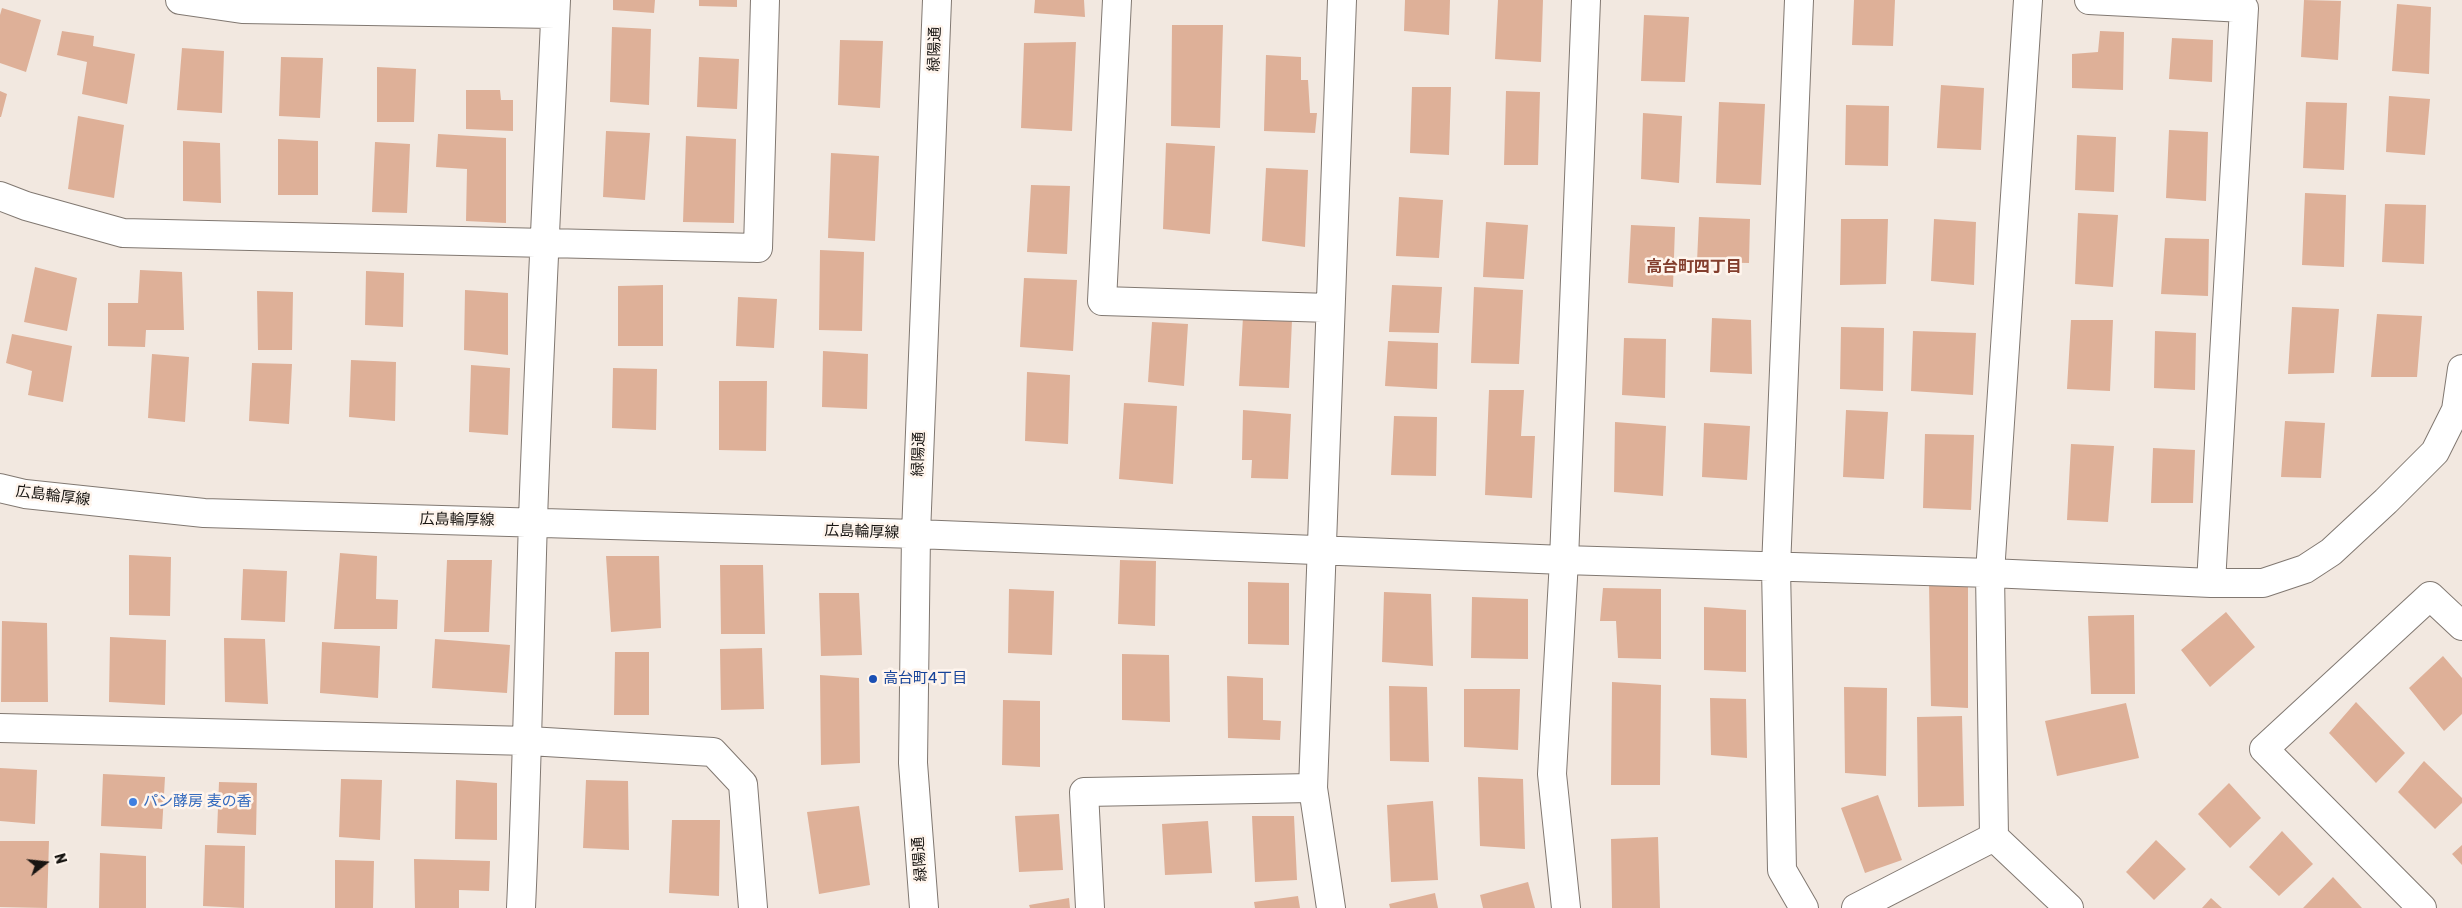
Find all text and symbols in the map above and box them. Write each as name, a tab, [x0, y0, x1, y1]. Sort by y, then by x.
street label: 緑陽通	[925, 26, 945, 72]
district label: 高台町四丁目	[1646, 257, 1742, 277]
street label: 緑陽通	[909, 431, 929, 477]
street label: 広島輪厚線	[15, 482, 91, 510]
street label: 広島輪厚線	[419, 510, 495, 530]
street label: 広島輪厚線	[824, 522, 900, 542]
place label: 高台町4丁目	[883, 670, 967, 688]
marker: 高台町4丁目	[867, 673, 879, 685]
place label: パン酵房 麦の香	[143, 793, 252, 811]
marker: パン酵房 麦の香	[127, 796, 139, 808]
street label: 緑陽通	[909, 836, 931, 882]
north arrow	[20, 838, 70, 888]
text: N	[50, 852, 69, 866]

